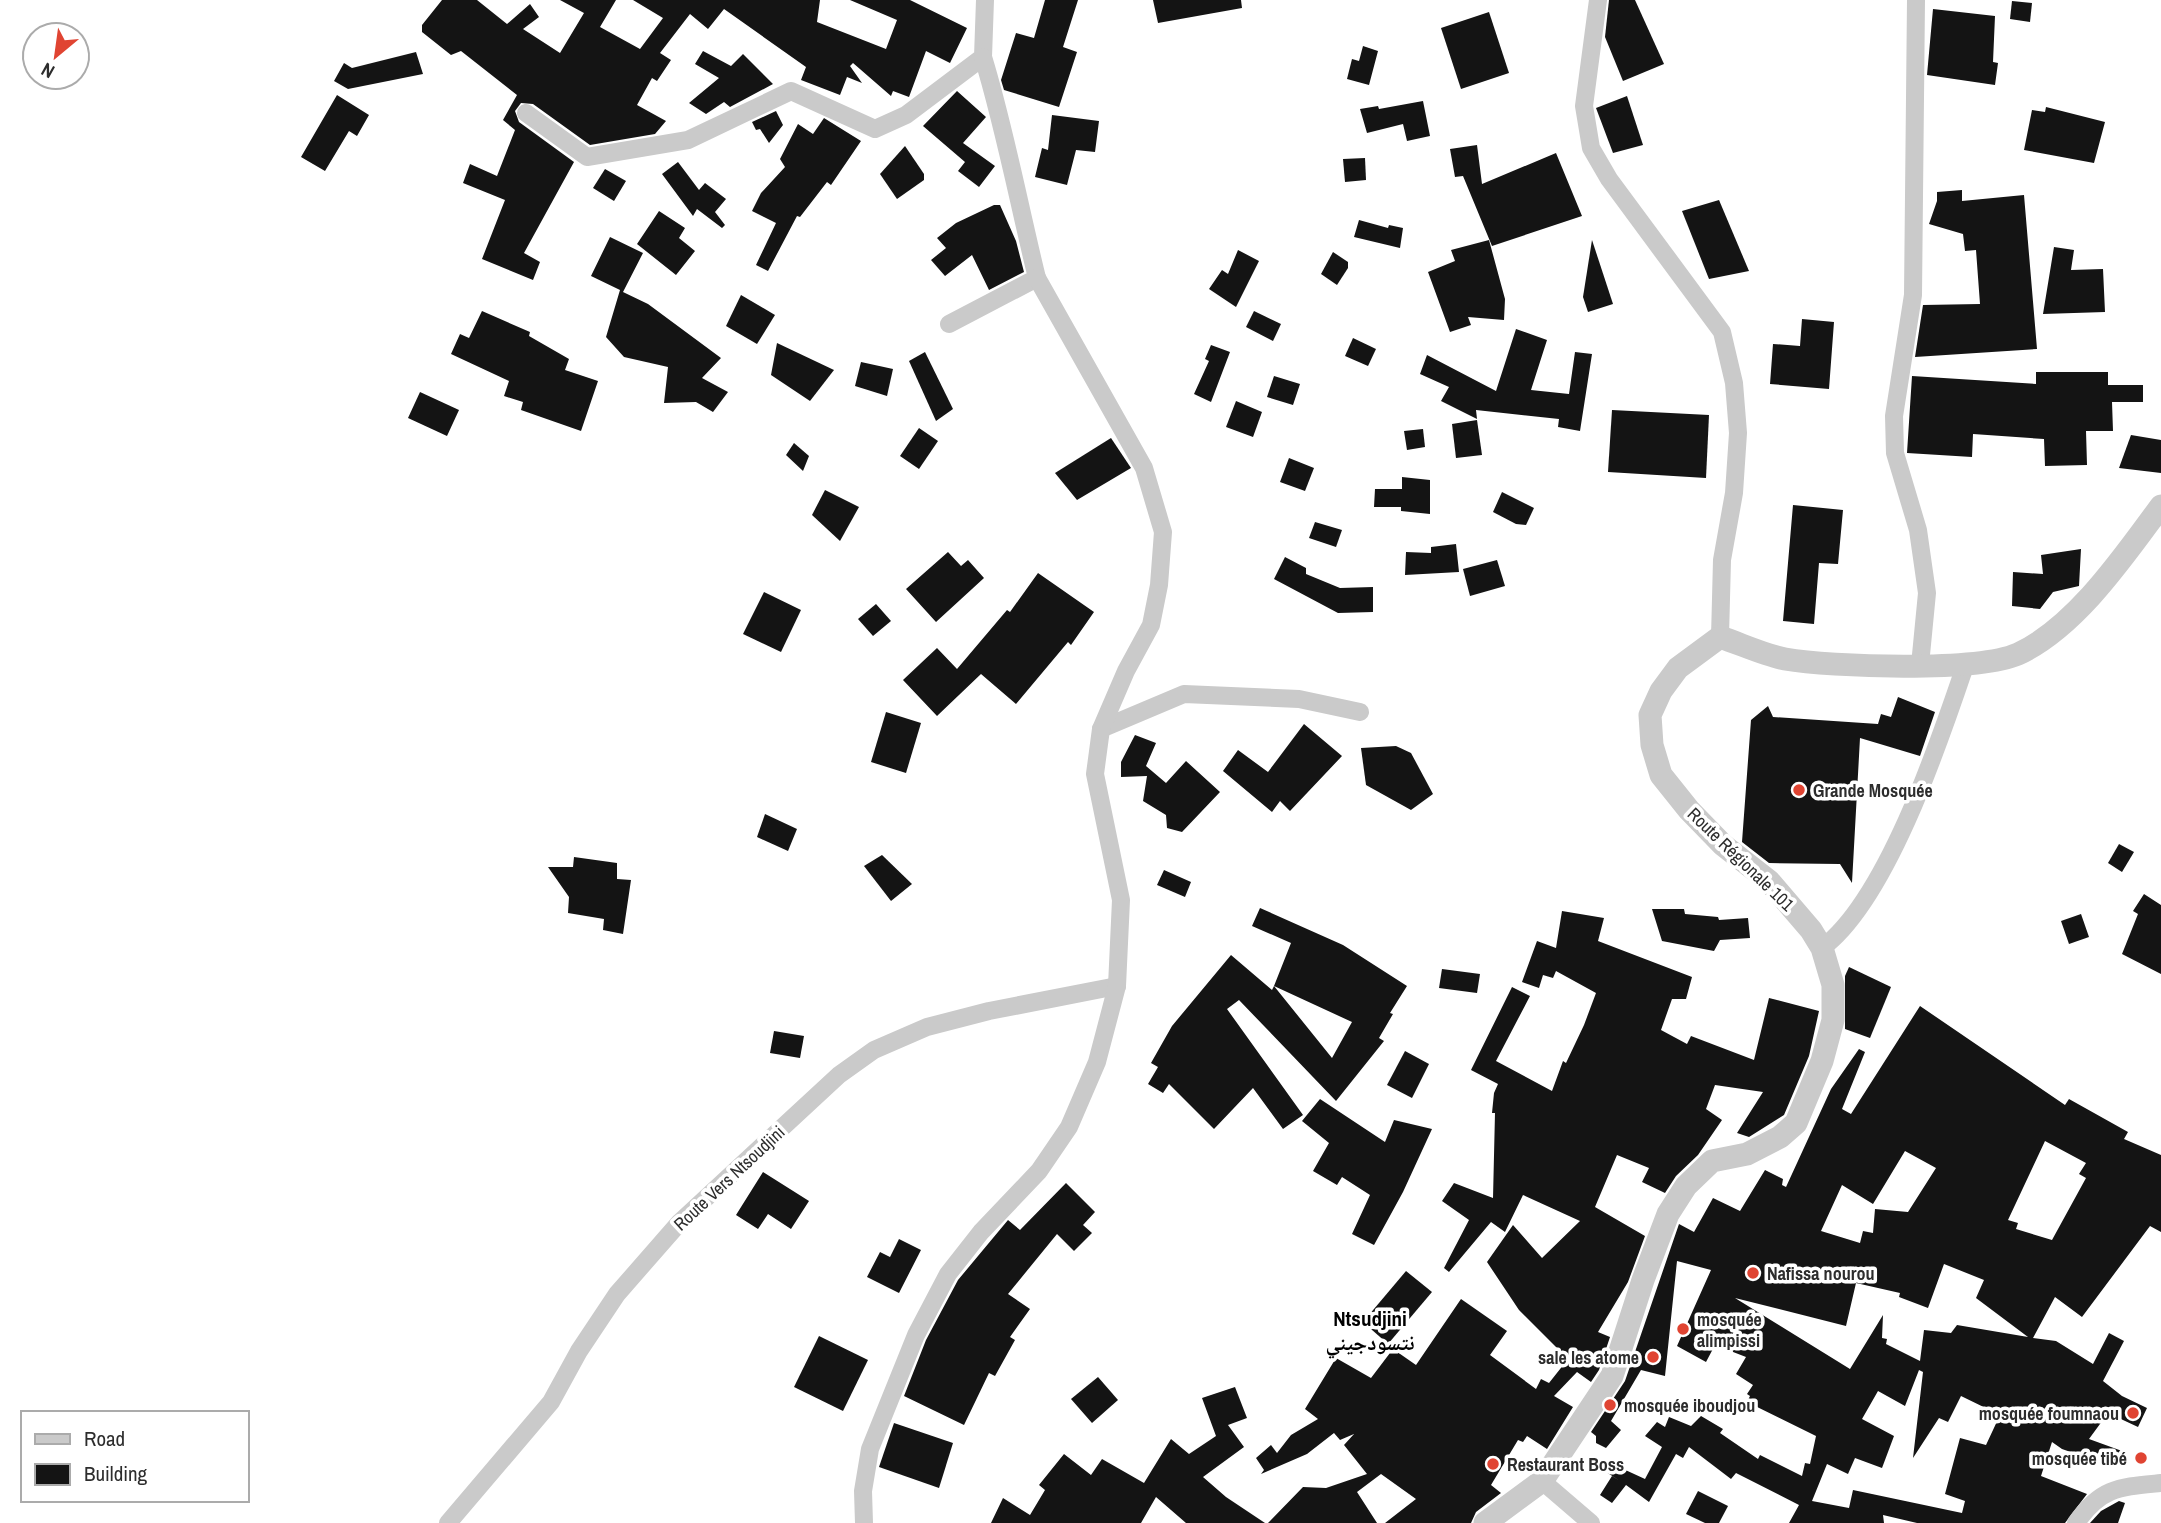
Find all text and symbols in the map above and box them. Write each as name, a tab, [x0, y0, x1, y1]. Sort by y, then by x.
north arrow	[21, 21, 91, 91]
text: N	[37, 57, 59, 85]
place label: Grande Mosquée	[1813, 778, 1933, 803]
marker: Grande Mosquée	[1791, 782, 1807, 798]
street label: Route Régionale 101	[1682, 802, 1800, 917]
street label: Route Vers Ntsoudjini	[668, 1120, 790, 1236]
place label: Nafissa nourou	[1767, 1261, 1874, 1286]
marker: Nafissa nourou	[1745, 1265, 1761, 1281]
district label: Ntsudjini نتسودجيني	[1325, 1304, 1415, 1359]
place label: mosquée alimpissi	[1697, 1307, 1762, 1353]
marker: mosquée alimpissi	[1675, 1321, 1691, 1337]
place label: sale les atome	[1538, 1345, 1639, 1370]
marker: sale les atome	[1645, 1349, 1661, 1365]
place label: mosquée iboudjou	[1624, 1393, 1755, 1418]
marker: mosquée iboudjou	[1602, 1397, 1618, 1413]
place label: mosquée foumnaou	[1979, 1401, 2119, 1426]
marker: mosquée foumnaou	[2125, 1405, 2141, 1421]
legend	[21, 1411, 248, 1502]
text: Road	[84, 1424, 125, 1453]
place label: mosquée tibé	[2032, 1446, 2127, 1471]
marker: mosquée tibé	[2133, 1450, 2149, 1466]
place label: Restaurant Boss	[1507, 1452, 1624, 1477]
marker: Restaurant Boss	[1485, 1456, 1501, 1472]
text: Building	[84, 1459, 148, 1488]

